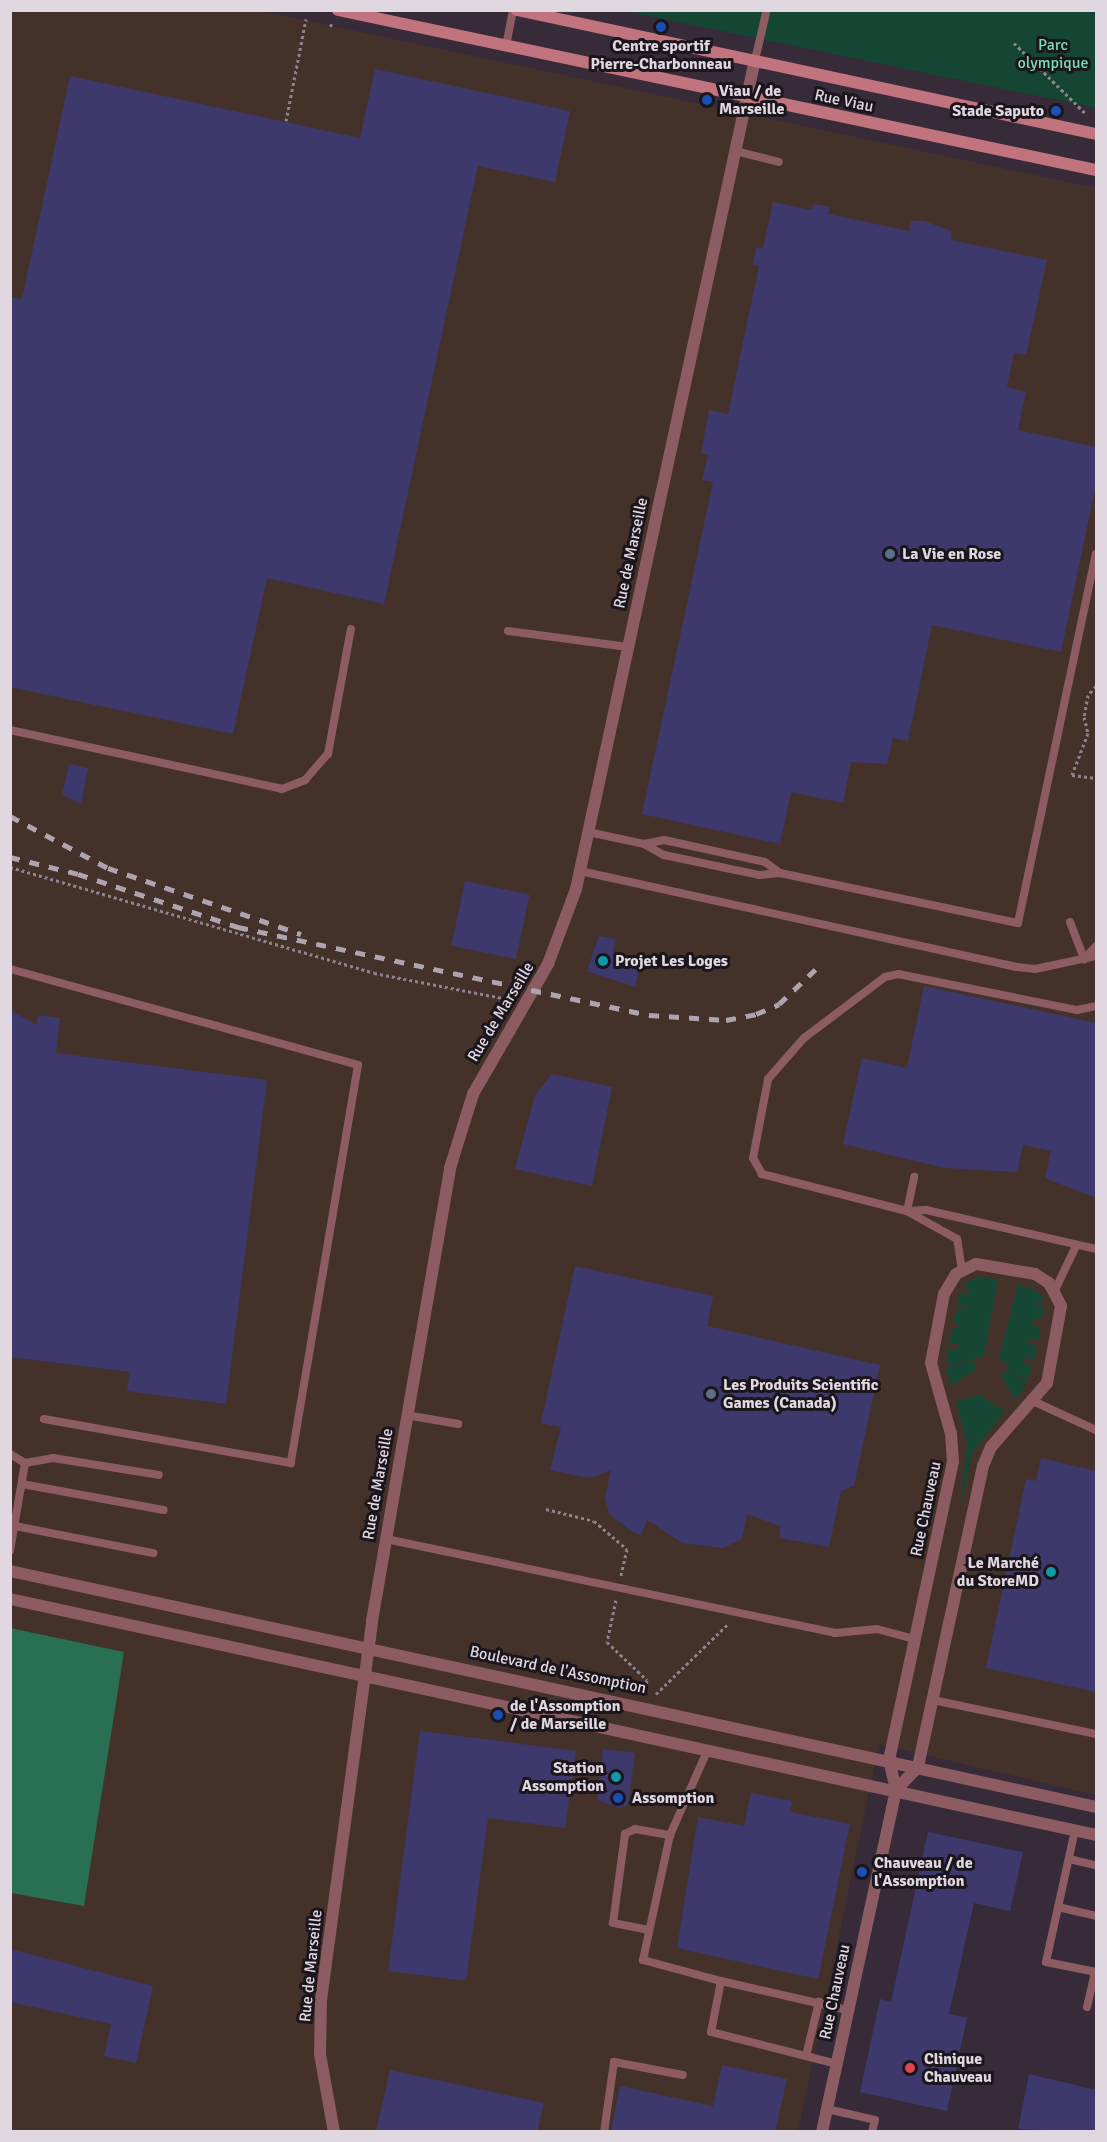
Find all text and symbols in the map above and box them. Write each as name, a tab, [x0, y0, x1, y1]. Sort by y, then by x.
marker: Centre sportif Pierre-Charbonneau	[654, 20, 668, 34]
park label: Parc olympique	[1017, 35, 1089, 73]
place label: Centre sportif Pierre-Charbonneau	[591, 36, 731, 74]
place label: Viau / de Marseille	[719, 81, 784, 119]
street label: Rue Viau	[813, 85, 875, 117]
marker: Viau / de Marseille	[700, 93, 714, 107]
place label: Stade Saputo	[952, 101, 1044, 121]
marker: Stade Saputo	[1049, 104, 1063, 118]
street label: Rue de Marseille	[610, 496, 652, 610]
place label: La Vie en Rose	[902, 544, 1001, 564]
marker: La Vie en Rose	[883, 547, 897, 561]
place label: Projet Les Loges	[615, 951, 728, 971]
marker: Projet Les Loges	[596, 954, 610, 968]
street label: Rue de Marseille	[464, 959, 538, 1065]
place label: Les Produits Scientific Games (Canada)	[723, 1375, 878, 1413]
marker: Les Produits Scientific Games (Canada)	[704, 1387, 718, 1401]
street label: Rue de Marseille	[359, 1427, 397, 1541]
street label: Rue Chauveau	[907, 1460, 945, 1558]
place label: Le Marché du StoreMD	[957, 1553, 1039, 1591]
marker: Le Marché du StoreMD	[1044, 1565, 1058, 1579]
street label: Boulevard de l'Assomption	[468, 1642, 648, 1698]
place label: de l'Assomption / de Marseille	[510, 1696, 620, 1734]
marker: de l'Assomption / de Marseille	[491, 1708, 505, 1722]
place label: Station Assomption	[522, 1758, 604, 1796]
marker: Station Assomption	[609, 1770, 623, 1784]
place label: Assomption	[632, 1788, 714, 1808]
marker: Assomption	[609, 1789, 627, 1807]
place label: Chauveau / de l'Assomption	[874, 1853, 973, 1891]
marker: Chauveau / de l'Assomption	[855, 1865, 869, 1879]
street label: Rue de Marseille	[296, 1909, 326, 2023]
street label: Rue Chauveau	[816, 1943, 854, 2041]
place label: Clinique Chauveau	[924, 2049, 992, 2087]
marker: Clinique Chauveau	[901, 2059, 919, 2077]

